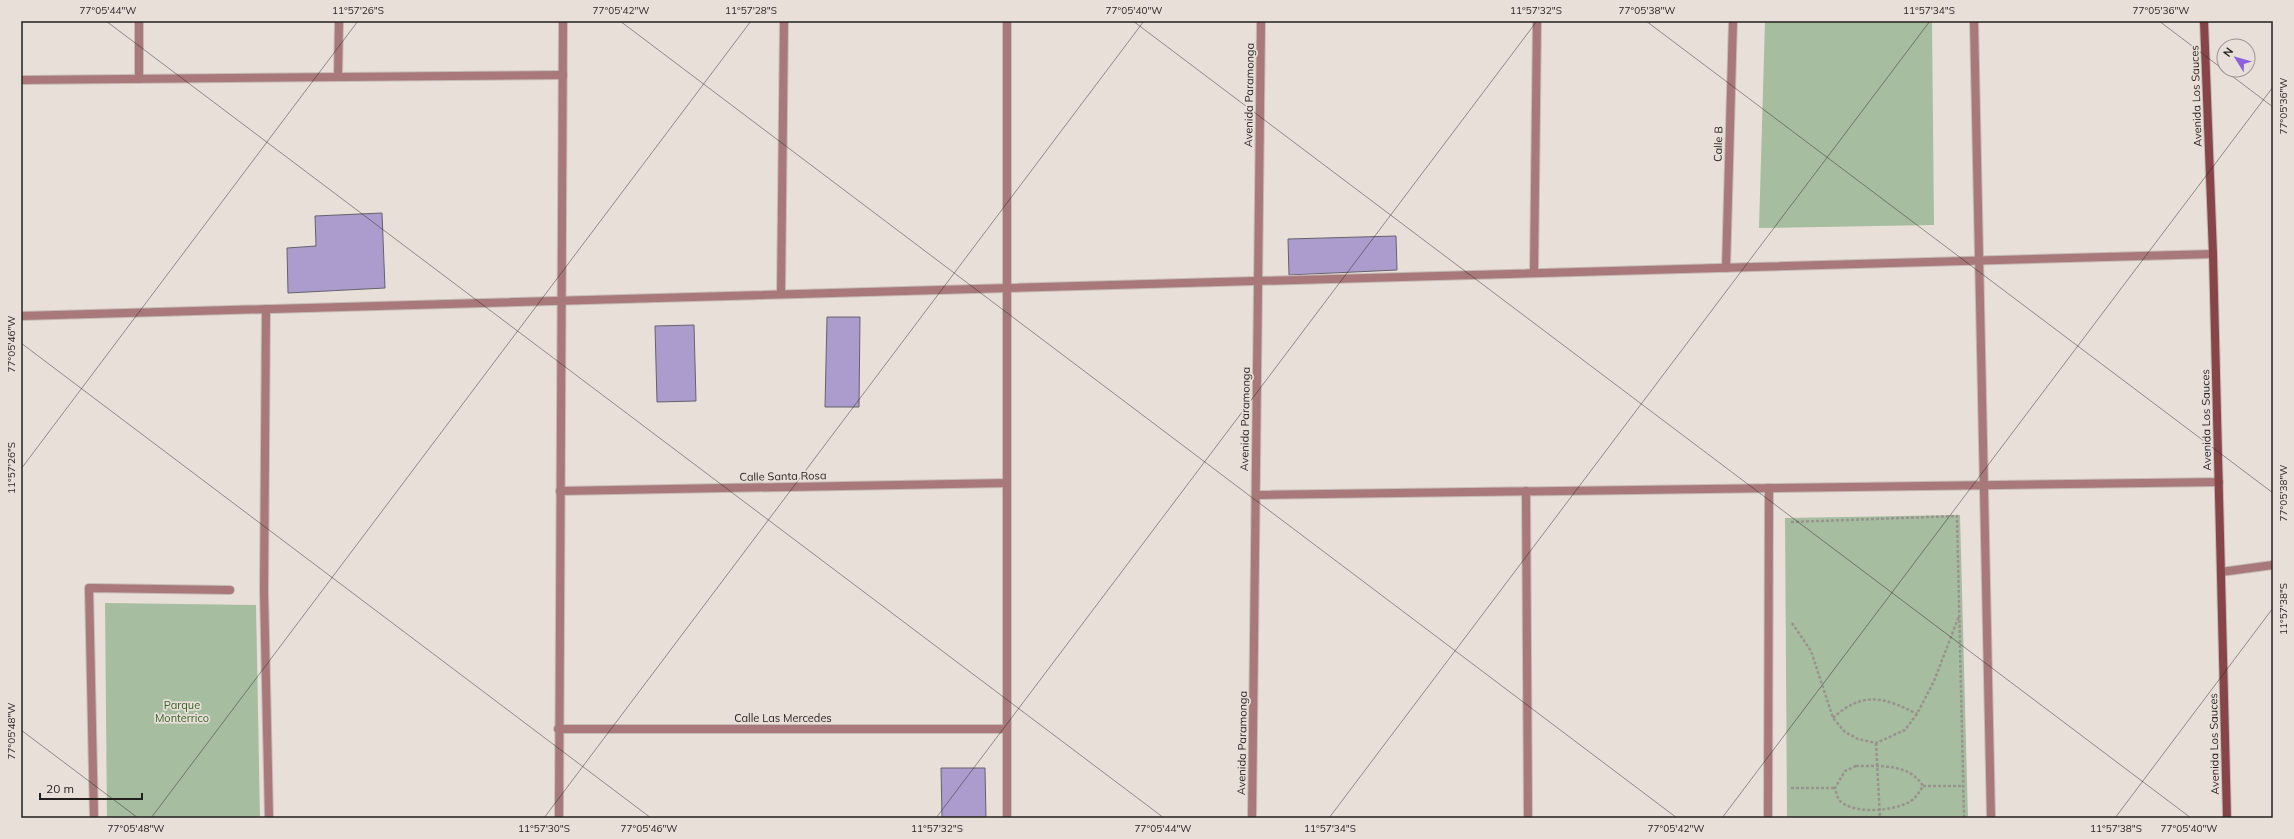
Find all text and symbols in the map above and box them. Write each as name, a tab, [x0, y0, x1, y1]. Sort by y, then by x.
text: 77°05'44"W	[80, 4, 136, 17]
text: 11°57'26"S	[332, 4, 384, 17]
text: 77°05'42"W	[593, 4, 649, 17]
text: 11°57'28"S	[725, 4, 777, 17]
text: 77°05'40"W	[1106, 4, 1162, 17]
text: 11°57'32"S	[1510, 4, 1562, 17]
text: 77°05'38"W	[1619, 4, 1675, 17]
text: 11°57'34"S	[1903, 4, 1955, 17]
text: 77°05'36"W	[2133, 4, 2189, 17]
north arrow	[2216, 38, 2256, 78]
street label: Avenida Paramonga	[1241, 43, 1257, 147]
text: N	[2220, 44, 2236, 60]
street label: Avenida Los Sauces	[2187, 45, 2205, 147]
text: 77°05'36"W	[2277, 78, 2290, 134]
street label: Calle B	[1710, 126, 1726, 162]
text: 77°05'46"W	[5, 316, 18, 372]
street label: Avenida Paramonga	[1237, 367, 1253, 471]
street label: Avenida Los Sauces	[2198, 369, 2214, 471]
text: 11°57'26"S	[5, 442, 18, 494]
text: 77°05'38"W	[2277, 465, 2290, 521]
street label: Calle Santa Rosa	[739, 468, 827, 484]
text: 11°57'38"S	[2277, 583, 2290, 635]
street label: Avenida Paramonga	[1234, 691, 1250, 795]
street label: Avenida Los Sauces	[2206, 693, 2222, 795]
park label: Parque Monterrico	[155, 698, 209, 725]
text: 77°05'48"W	[5, 703, 18, 759]
street label: Calle Las Mercedes	[734, 711, 832, 725]
scale bar	[40, 775, 142, 801]
text: 20 m	[46, 781, 74, 796]
text: 77°05'48"W	[108, 822, 164, 835]
text: 11°57'30"S	[518, 822, 570, 835]
text: 77°05'46"W	[621, 822, 677, 835]
text: 11°57'32"S	[911, 822, 963, 835]
text: 77°05'44"W	[1135, 822, 1191, 835]
text: 11°57'34"S	[1304, 822, 1356, 835]
text: 77°05'42"W	[1648, 822, 1704, 835]
text: 11°57'38"S	[2090, 822, 2142, 835]
text: 77°05'40"W	[2161, 822, 2217, 835]

